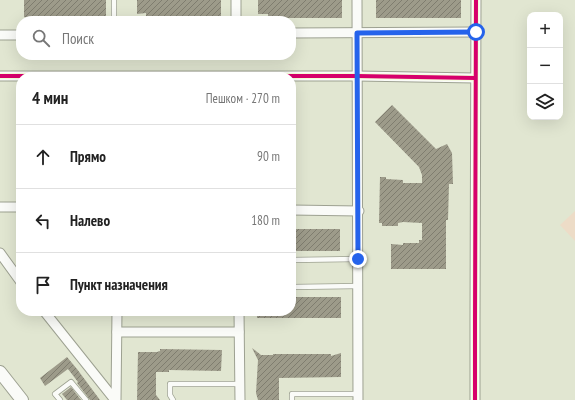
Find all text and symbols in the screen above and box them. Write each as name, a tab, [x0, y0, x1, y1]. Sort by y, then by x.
map controls	[527, 12, 563, 120]
button: +	[527, 12, 563, 48]
search box	[16, 16, 296, 60]
route start	[467, 23, 485, 41]
icon: search	[30, 27, 52, 49]
text: Поиск	[62, 29, 94, 48]
button: −	[527, 48, 563, 84]
button: layers	[527, 84, 563, 120]
text: 4 мин	[32, 87, 68, 109]
text: Пешком · 270 m	[206, 90, 280, 107]
icon: ahead	[32, 146, 54, 168]
text: Прямо	[70, 147, 106, 166]
text: 90 m	[257, 148, 280, 165]
icon: left	[32, 210, 54, 232]
text: Налево	[70, 211, 110, 230]
text: 180 m	[251, 212, 280, 229]
route end	[349, 250, 367, 268]
icon: arrive	[32, 274, 54, 296]
text: Пункт назначения	[70, 275, 168, 294]

